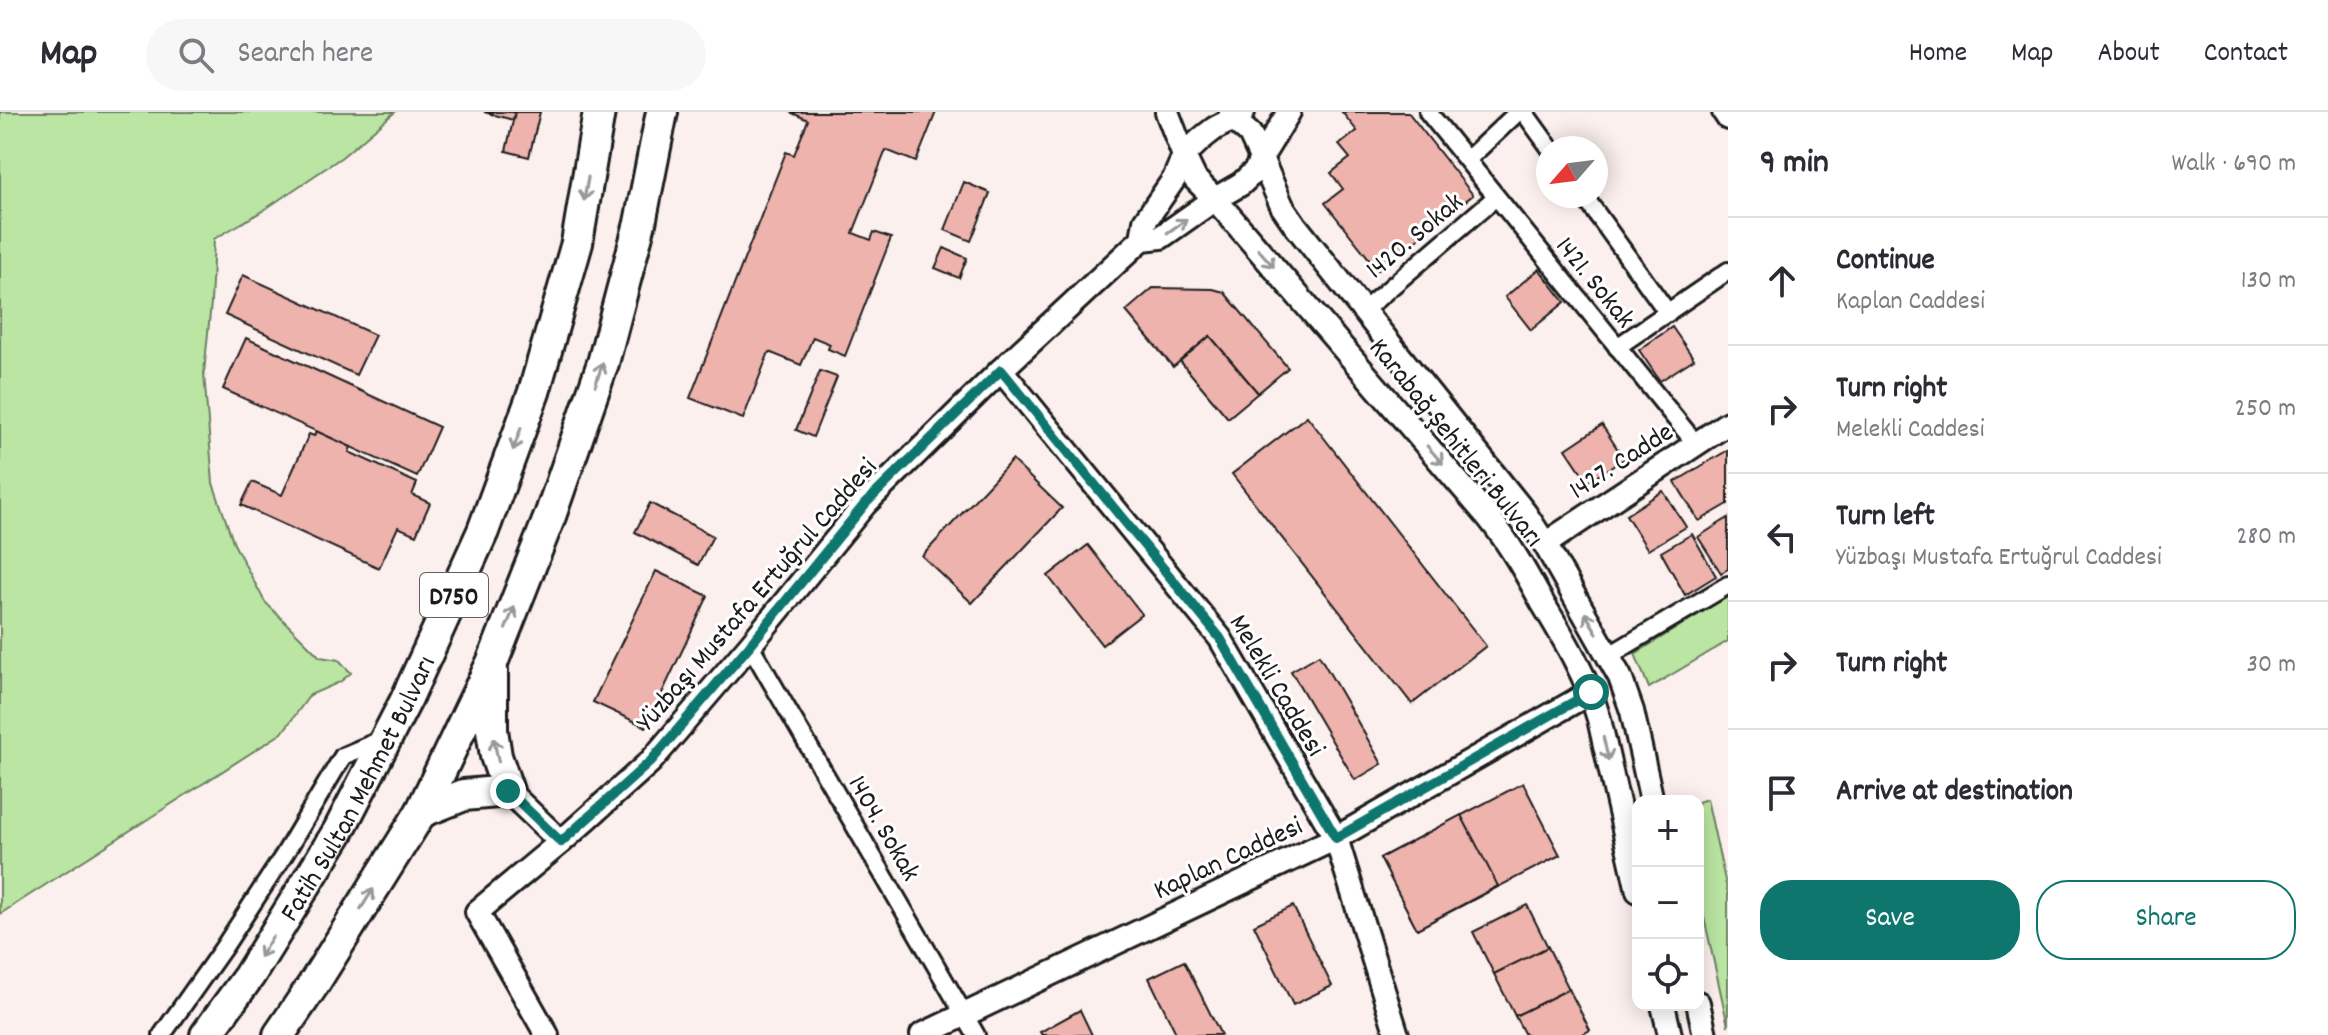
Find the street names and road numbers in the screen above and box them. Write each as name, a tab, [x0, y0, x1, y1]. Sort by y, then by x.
street label: 1420. Sokak	[1358, 185, 1474, 291]
street label: 1421. Sokak	[1544, 230, 1643, 339]
street label: Karabağ Şehitleri Bulvarı	[1357, 331, 1551, 557]
street label: 1427. Cadde	[1563, 414, 1683, 512]
street label: Yüzbaşı Mustafa Ertuğrul Caddesi	[629, 451, 889, 742]
road number: D750	[420, 573, 488, 617]
street label: Melekli Caddesi	[1216, 608, 1333, 765]
street label: Fatih Sultan Mehmet Bulvarı	[272, 651, 448, 931]
street label: 1404. Sokak	[835, 769, 928, 890]
street label: Kaplan Caddesi	[1148, 808, 1310, 913]

